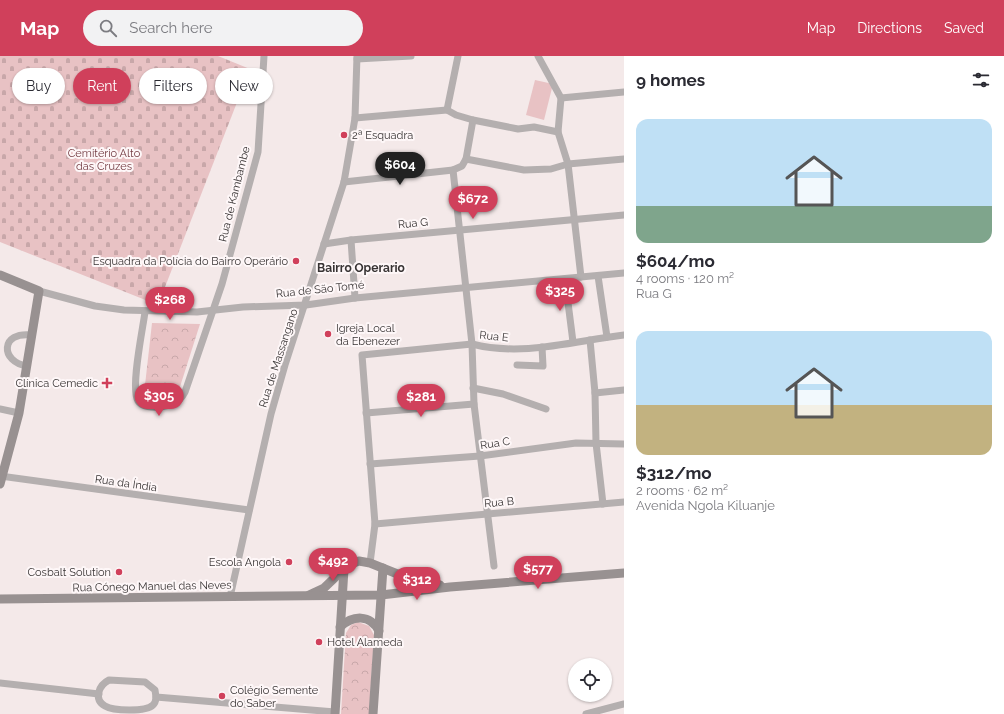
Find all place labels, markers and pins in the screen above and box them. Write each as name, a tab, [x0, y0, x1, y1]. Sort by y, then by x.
place label: 2ª Esquadra	[352, 129, 413, 142]
marker: 2ª Esquadra	[339, 130, 349, 140]
pin: $604	[376, 152, 424, 186]
pin: $672	[449, 186, 497, 220]
place label: Esquadra da Polícia do Bairro Operário	[93, 255, 288, 268]
marker: Esquadra da Polícia do Bairro Operário	[291, 256, 301, 266]
pin: $325	[536, 278, 584, 312]
pin: $268	[146, 287, 194, 321]
place label: Igreja Local da Ebenezer	[336, 322, 400, 348]
marker: Igreja Local da Ebenezer	[323, 329, 333, 339]
place label: Clínica Cemedic	[16, 377, 98, 390]
marker: Clínica Cemedic	[101, 377, 113, 389]
pin: $305	[135, 383, 183, 417]
pin: $281	[397, 384, 445, 418]
pin: $492	[309, 548, 357, 582]
place label: Escola Angola	[209, 556, 281, 569]
pin: $577	[514, 556, 562, 590]
marker: Escola Angola	[284, 557, 294, 567]
place label: Cosbalt Solution	[28, 566, 111, 579]
marker: Cosbalt Solution	[114, 567, 124, 577]
pin: $312	[393, 567, 441, 601]
place label: Hotel Alameda	[327, 636, 402, 649]
marker: Hotel Alameda	[314, 637, 324, 647]
place label: Colégio Semente do Saber	[230, 684, 319, 710]
marker: Colégio Semente do Saber	[217, 691, 227, 701]

